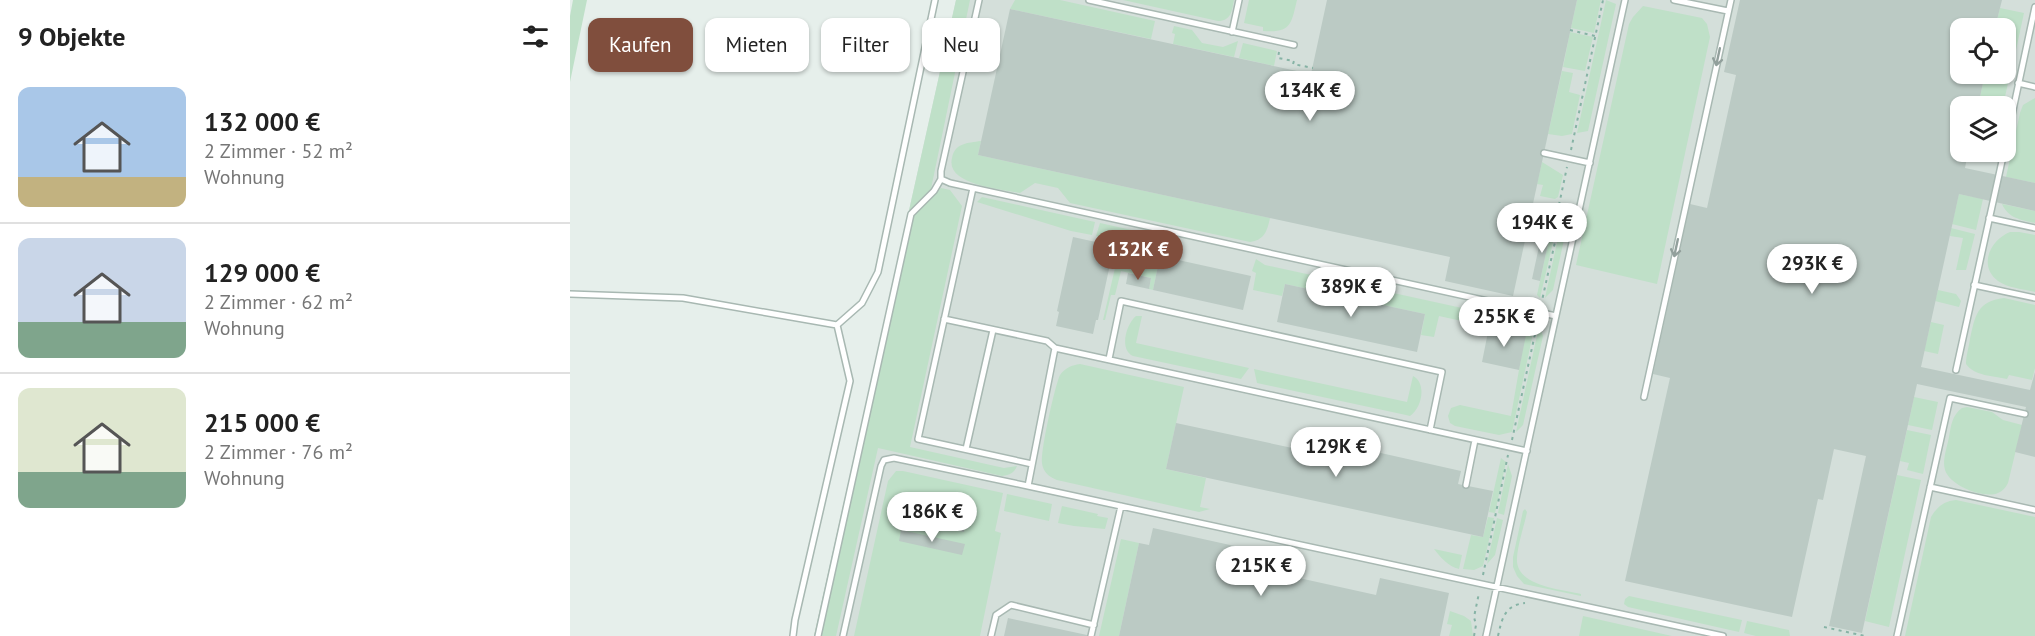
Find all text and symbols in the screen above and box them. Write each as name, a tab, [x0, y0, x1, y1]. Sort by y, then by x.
chip: Kaufen	[588, 18, 693, 72]
chip: Mieten	[705, 18, 809, 72]
chip: Filter	[821, 18, 910, 72]
chip: Neu	[922, 18, 1000, 72]
map controls	[1950, 18, 2016, 162]
button: locate	[1950, 18, 2016, 84]
text: 9 Objekte	[18, 20, 125, 53]
icon: filters	[519, 20, 552, 53]
one-way arrow	[1712, 47, 1723, 66]
pin: 134K €	[1261, 71, 1359, 122]
text: 134K €	[1279, 77, 1341, 103]
button: layers	[1950, 96, 2016, 162]
text: 132 000 €	[204, 105, 320, 138]
icon: home	[66, 111, 138, 183]
text: 2 Zimmer · 52 m²	[204, 138, 353, 164]
text: Wohnung	[204, 164, 285, 190]
pin: 194K €	[1493, 203, 1591, 254]
text: 194K €	[1511, 209, 1573, 235]
pin: 132K €	[1089, 230, 1187, 281]
text: 132K €	[1107, 236, 1169, 262]
one-way arrow	[1670, 238, 1682, 257]
pin: 293K €	[1763, 244, 1861, 295]
text: 293K €	[1781, 250, 1843, 276]
text: 129 000 €	[204, 256, 320, 289]
icon: home	[66, 262, 138, 334]
pin: 389K €	[1302, 267, 1400, 318]
text: 389K €	[1320, 273, 1382, 299]
text: 2 Zimmer · 62 m²	[204, 289, 353, 315]
pin: 255K €	[1455, 297, 1553, 348]
text: 255K €	[1473, 303, 1535, 329]
text: Wohnung	[204, 315, 285, 341]
text: 215 000 €	[204, 406, 320, 439]
icon: home	[66, 412, 138, 484]
pin: 129K €	[1287, 427, 1385, 478]
text: 129K €	[1305, 433, 1367, 459]
text: 2 Zimmer · 76 m²	[204, 439, 353, 465]
text: Wohnung	[204, 465, 285, 491]
pin: 186K €	[883, 492, 981, 543]
text: 186K €	[901, 498, 963, 524]
pin: 215K €	[1212, 546, 1310, 597]
text: 215K €	[1230, 552, 1292, 578]

